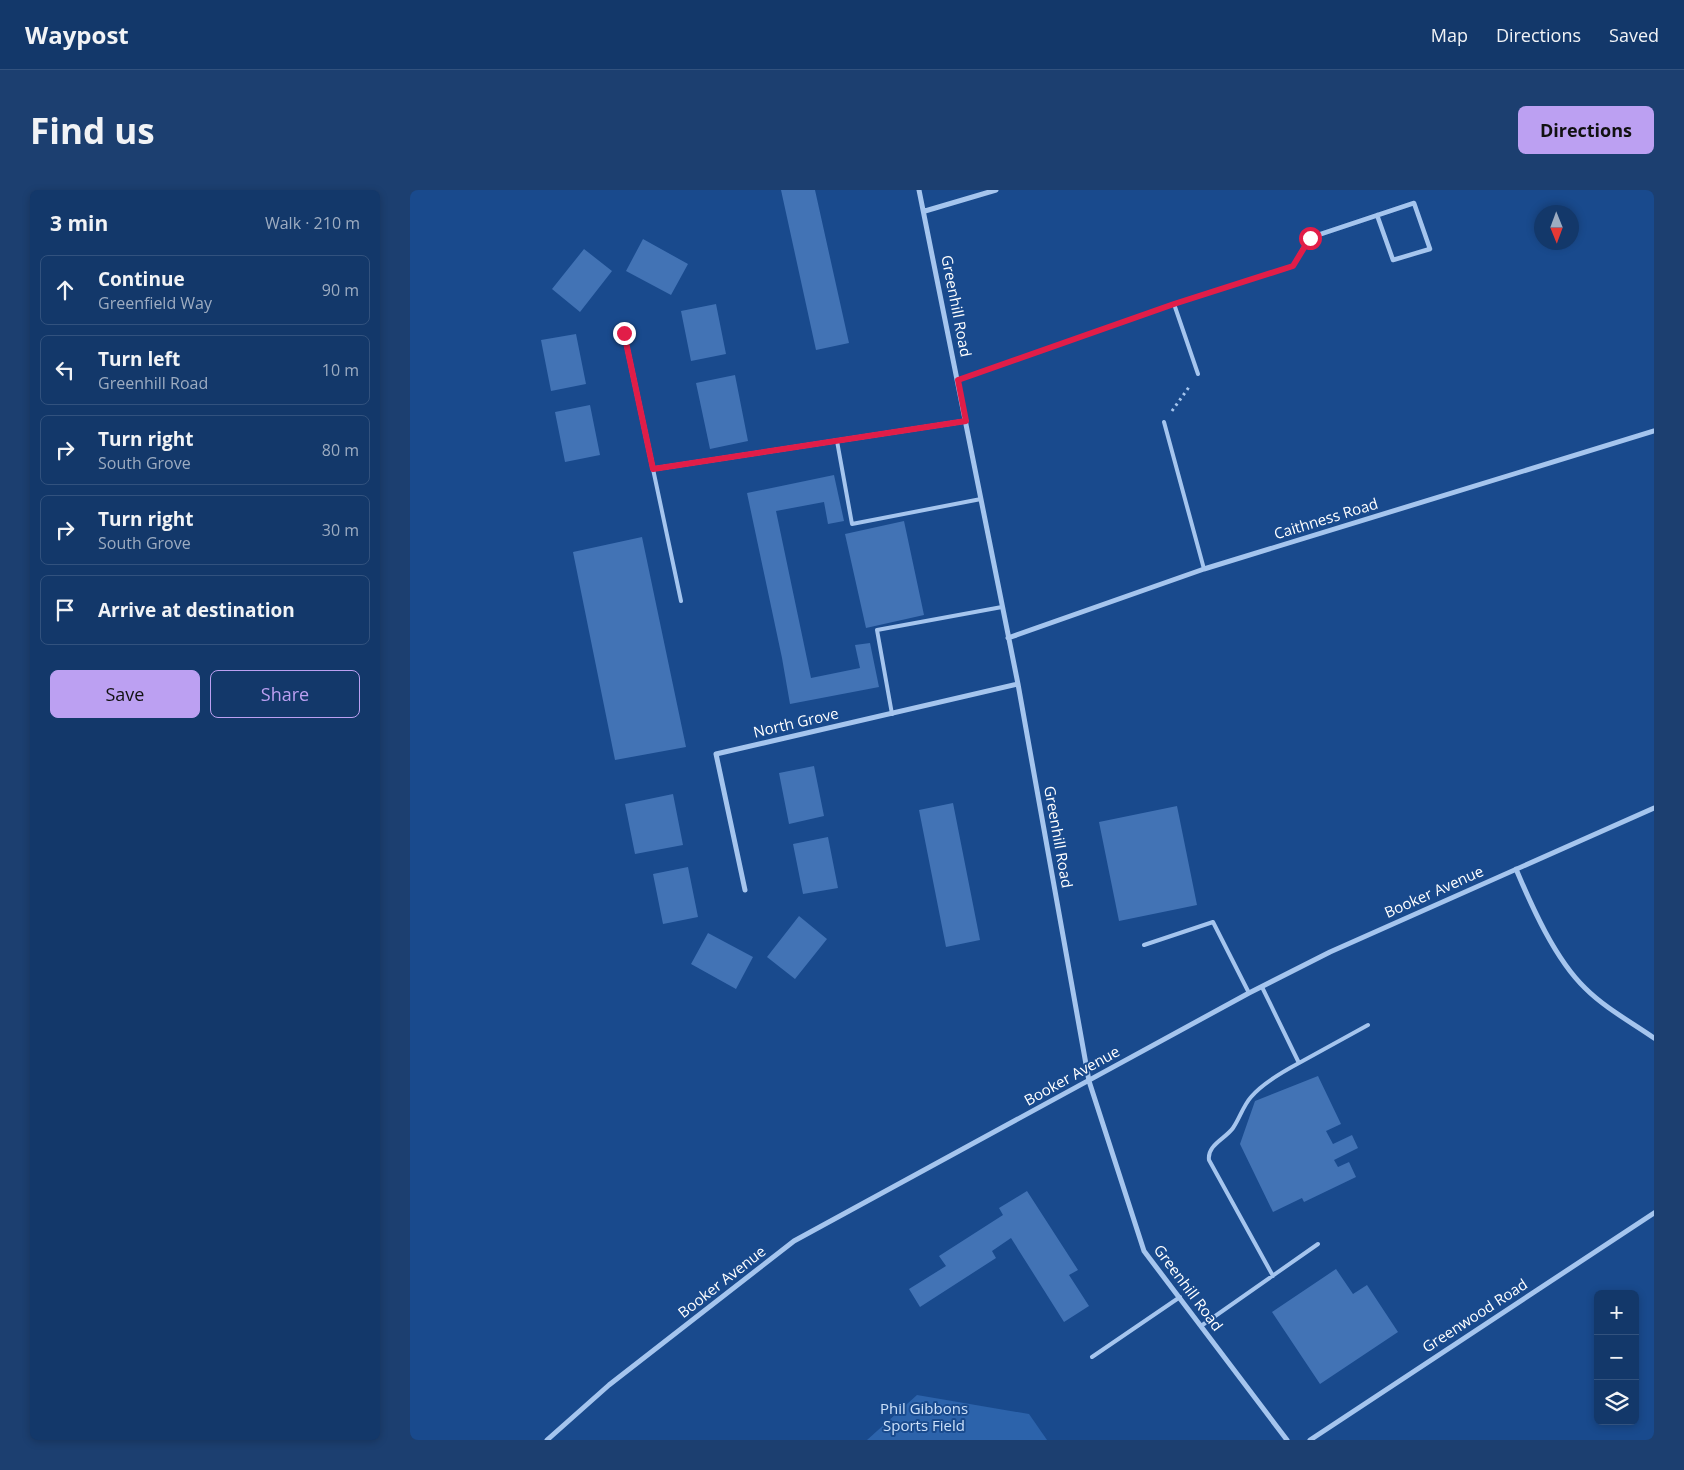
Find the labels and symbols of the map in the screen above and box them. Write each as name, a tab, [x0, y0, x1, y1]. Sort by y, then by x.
north arrow	[1534, 205, 1579, 250]
route start	[1299, 227, 1322, 250]
street label: Greenhill Road	[937, 253, 977, 358]
route end	[613, 322, 636, 345]
street label: Caithness Road	[1271, 493, 1380, 543]
street label: North Grove	[751, 703, 840, 742]
street label: Greenhill Road	[1040, 784, 1078, 889]
street label: Booker Avenue	[1381, 860, 1486, 922]
street label: Booker Avenue	[1020, 1041, 1123, 1110]
street label: Greenhill Road	[1150, 1240, 1228, 1335]
street label: Booker Avenue	[673, 1241, 769, 1322]
street label: Greenwood Road	[1418, 1274, 1531, 1357]
park label: Phil Gibbons Sports Field	[880, 1398, 968, 1435]

